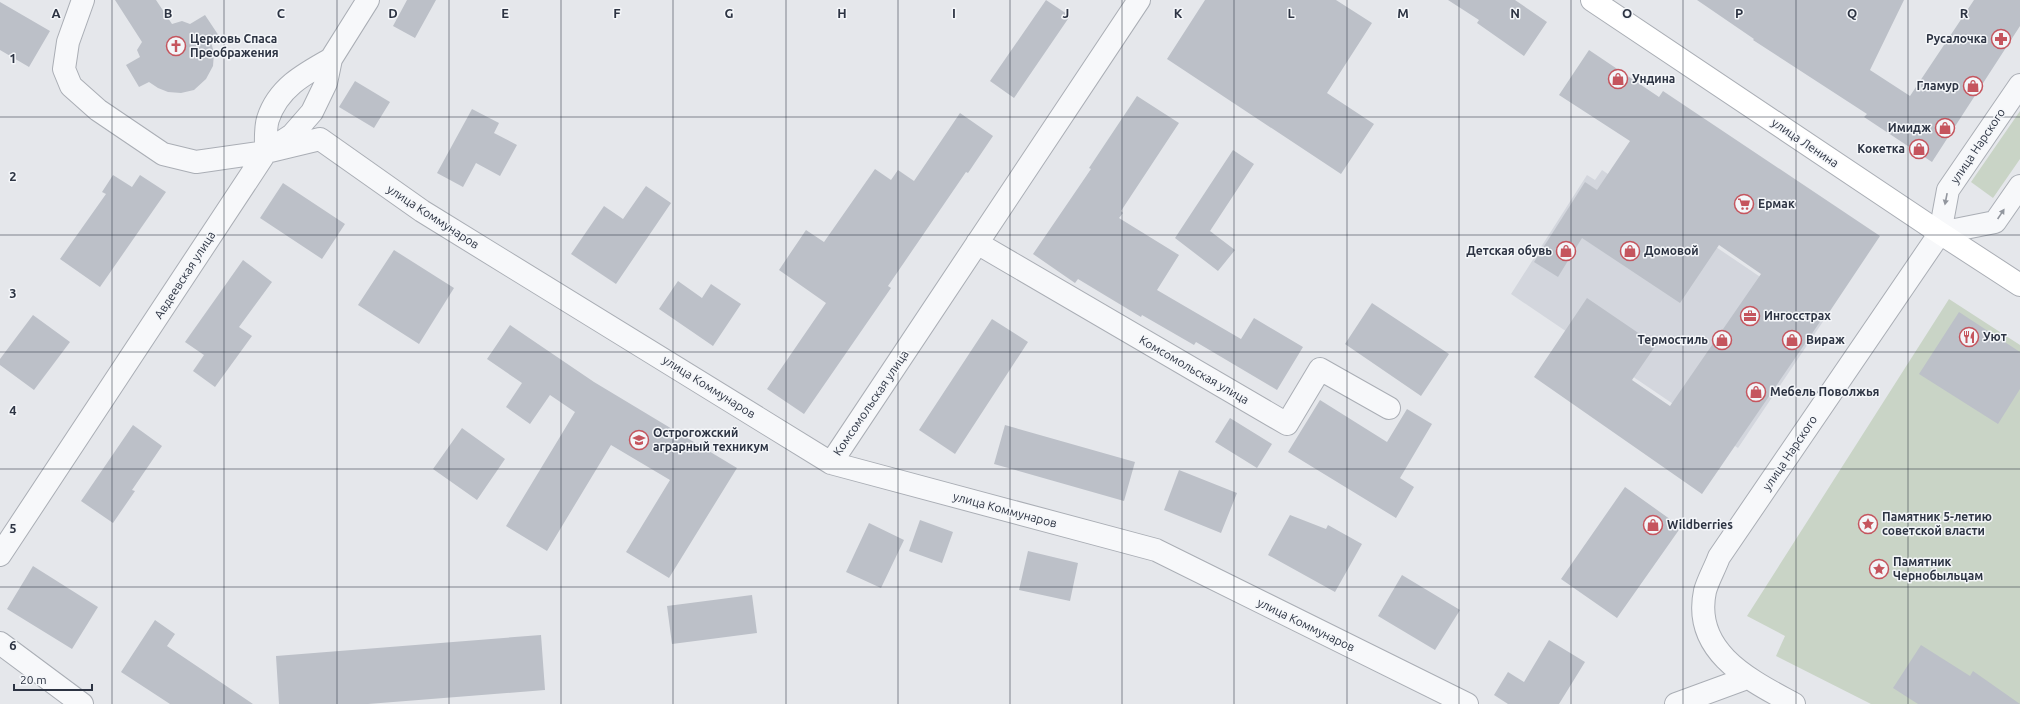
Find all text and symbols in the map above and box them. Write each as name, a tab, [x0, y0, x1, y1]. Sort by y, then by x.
text: A	[51, 6, 61, 20]
text: B	[164, 6, 173, 20]
text: C	[277, 6, 286, 20]
text: D	[388, 6, 398, 20]
text: E	[501, 6, 509, 20]
text: F	[613, 6, 621, 20]
text: G	[725, 6, 734, 20]
text: H	[837, 6, 847, 20]
text: I	[952, 6, 956, 20]
text: J	[1063, 6, 1069, 20]
text: K	[1174, 6, 1183, 20]
text: L	[1287, 6, 1295, 20]
text: M	[1397, 6, 1409, 20]
text: N	[1510, 6, 1520, 20]
text: O	[1622, 6, 1632, 20]
text: P	[1735, 6, 1743, 20]
text: Q	[1847, 6, 1857, 20]
text: R	[1960, 6, 1969, 20]
pharmacy icon: Русалочка	[1990, 28, 2012, 50]
place label: Церковь Спаса Преображения	[190, 32, 279, 59]
place label: Русалочка	[1926, 32, 1987, 45]
church icon: Церковь Спаса Преображения	[165, 35, 187, 57]
text: 1	[9, 51, 17, 65]
shop icon: Ундина	[1607, 68, 1629, 90]
place label: Ундина	[1632, 72, 1675, 85]
shop icon: Гламур	[1962, 75, 1984, 97]
place label: Гламур	[1917, 79, 1959, 92]
street label: улица Нарского	[1948, 106, 2007, 186]
street label: улица Ленина	[1769, 115, 1841, 170]
shop icon: Имидж	[1934, 117, 1956, 139]
place label: Имидж	[1888, 121, 1931, 134]
shop icon: Кокетка	[1908, 138, 1930, 160]
place label: Кокетка	[1857, 142, 1905, 155]
text: 2	[9, 169, 17, 183]
street label: улица Коммунаров	[385, 182, 482, 251]
supermarket icon: Ермак	[1733, 193, 1755, 215]
one-way arrow	[1943, 193, 1949, 205]
place label: Ермак	[1758, 197, 1795, 210]
one-way arrow	[1997, 208, 2005, 219]
street label: Авдеевская улица	[152, 229, 218, 321]
shop icon: Детская обувь	[1555, 240, 1577, 262]
shop icon: Домовой	[1619, 240, 1641, 262]
place label: Детская обувь	[1466, 244, 1552, 257]
place label: Домовой	[1644, 244, 1699, 257]
text: 3	[9, 286, 17, 300]
office icon: Ингосстрах	[1739, 305, 1761, 327]
place label: Ингосстрах	[1764, 309, 1831, 322]
restaurant icon: Уют	[1958, 326, 1980, 348]
shop icon: Термостиль	[1711, 329, 1733, 351]
shop icon: Вираж	[1781, 329, 1803, 351]
place label: Уют	[1983, 330, 2007, 343]
street label: Комсомольская улица	[1137, 333, 1251, 406]
place label: Термостиль	[1638, 333, 1708, 346]
place label: Вираж	[1806, 333, 1845, 346]
street label: Комсомольская улица	[830, 348, 911, 458]
street label: улица Коммунаров	[661, 353, 758, 420]
shop icon: Мебель Поволжья	[1745, 381, 1767, 403]
place label: Мебель Поволжья	[1770, 385, 1879, 398]
text: 4	[9, 403, 17, 417]
street label: улица Нарского	[1760, 413, 1819, 493]
place label: Острогожский аграрный техникум	[653, 426, 769, 453]
school or university icon: Острогожский аграрный техникум	[628, 429, 650, 451]
street label: улица Коммунаров	[952, 489, 1058, 530]
place label: Памятник 5-летию советской власти	[1882, 510, 1992, 537]
place icon: Памятник 5-летию советской власти	[1857, 513, 1879, 535]
shop icon: Wildberries	[1642, 514, 1664, 536]
place label: Wildberries	[1667, 518, 1733, 531]
text: 5	[9, 521, 17, 535]
place label: Памятник Чернобыльцам	[1893, 555, 1983, 582]
place icon: Памятник Чернобыльцам	[1868, 558, 1890, 580]
street label: улица Коммунаров	[1255, 595, 1357, 654]
text: 6	[9, 638, 17, 652]
scale bar	[14, 666, 92, 692]
text: 20 m	[20, 673, 47, 686]

